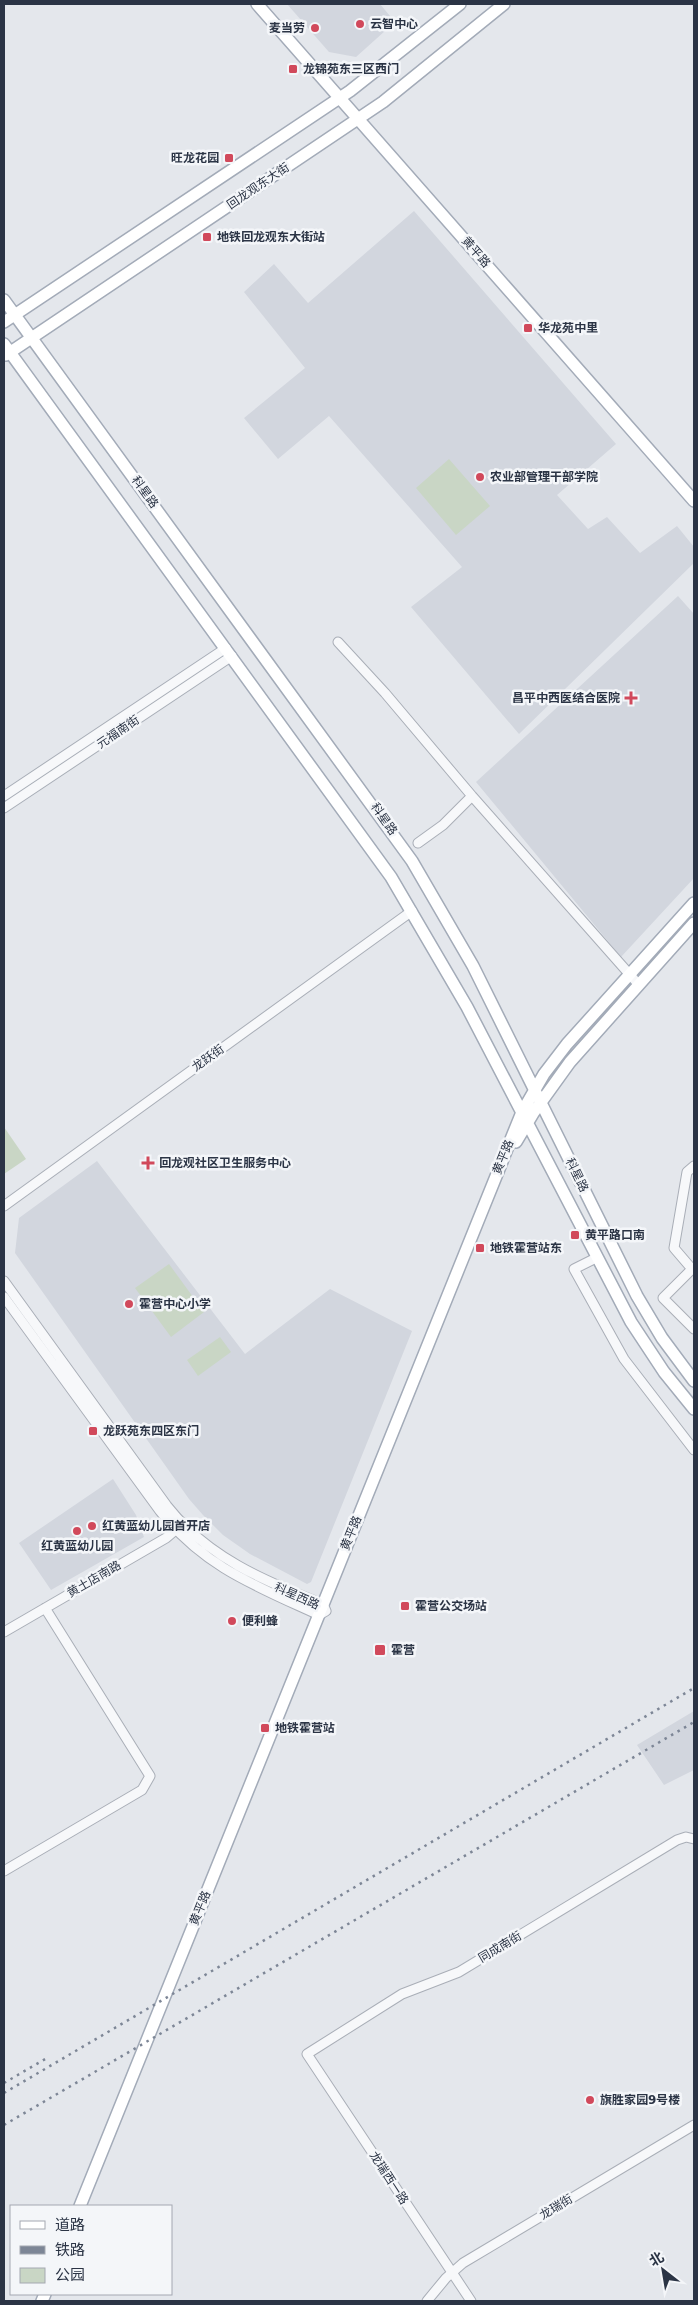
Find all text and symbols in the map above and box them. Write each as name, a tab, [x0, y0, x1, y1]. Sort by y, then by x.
place label: 云智中心	[370, 17, 418, 31]
marker: 云智中心	[354, 18, 366, 30]
place label: 麦当劳	[269, 21, 305, 35]
marker: 麦当劳	[309, 22, 321, 34]
place label: 龙锦苑东三区西门	[303, 62, 399, 76]
marker: 龙锦苑东三区西门	[287, 63, 299, 75]
place label: 旺龙花园	[171, 151, 219, 165]
marker: 旺龙花园	[223, 152, 235, 164]
street label: 回龙观东大街	[224, 160, 292, 212]
place label: 地铁回龙观东大街站	[217, 230, 325, 244]
marker: 地铁回龙观东大街站	[201, 231, 213, 243]
street label: 黄平路	[459, 234, 493, 270]
place label: 华龙苑中里	[538, 321, 598, 335]
marker: 华龙苑中里	[522, 322, 534, 334]
place label: 农业部管理干部学院	[490, 470, 598, 484]
marker: 农业部管理干部学院	[474, 471, 486, 483]
street label: 科星路	[129, 473, 161, 511]
place label: 昌平中西医结合医院	[512, 691, 620, 705]
marker: 昌平中西医结合医院	[624, 691, 638, 705]
street label: 元福南街	[94, 713, 142, 751]
street label: 科星路	[368, 800, 400, 838]
street label: 龙跃街	[189, 1042, 227, 1074]
street label: 黄平路	[490, 1138, 516, 1176]
marker: 回龙观社区卫生服务中心	[141, 1156, 155, 1170]
place label: 回龙观社区卫生服务中心	[159, 1156, 291, 1170]
street label: 科星路	[563, 1156, 591, 1194]
place label: 黄平路口南	[585, 1228, 645, 1242]
marker: 黄平路口南	[569, 1229, 581, 1241]
place label: 地铁霍营站东	[490, 1241, 562, 1255]
marker: 地铁霍营站东	[474, 1242, 486, 1254]
place label: 霍营中心小学	[139, 1297, 211, 1311]
marker: 霍营中心小学	[123, 1298, 135, 1310]
place label: 龙跃苑东四区东门	[103, 1424, 199, 1438]
marker: 龙跃苑东四区东门	[87, 1425, 99, 1437]
street label: 黄平路	[338, 1514, 364, 1552]
place label: 红黄蓝幼儿园首开店	[102, 1519, 210, 1533]
marker: 红黄蓝幼儿园首开店	[86, 1520, 98, 1532]
marker: 红黄蓝幼儿园	[71, 1525, 83, 1537]
place label: 红黄蓝幼儿园	[41, 1539, 113, 1553]
street label: 黄土店南路	[65, 1558, 123, 1600]
street label: 科星西路	[272, 1580, 322, 1612]
place label: 霍营公交场站	[415, 1599, 487, 1613]
marker: 霍营公交场站	[399, 1600, 411, 1612]
place label: 便利蜂	[242, 1614, 278, 1628]
marker: 便利蜂	[226, 1615, 238, 1627]
marker: 霍营	[373, 1643, 387, 1657]
place label: 霍营	[391, 1643, 415, 1657]
place label: 地铁霍营站	[275, 1721, 335, 1735]
marker: 地铁霍营站	[259, 1722, 271, 1734]
street label: 黄平路	[187, 1889, 213, 1927]
street label: 同成南街	[476, 1929, 524, 1965]
place label: 旗胜家园9号楼	[600, 2093, 680, 2107]
marker: 旗胜家园9号楼	[584, 2094, 596, 2106]
street label: 龙瑞西一路	[367, 2149, 411, 2207]
street label: 龙瑞街	[537, 2192, 575, 2222]
legend	[10, 2205, 172, 2295]
text: 道路	[55, 2216, 85, 2234]
text: 铁路	[55, 2241, 85, 2259]
north arrow	[638, 2245, 688, 2295]
text: 北	[646, 2248, 666, 2269]
text: 公园	[55, 2266, 85, 2284]

